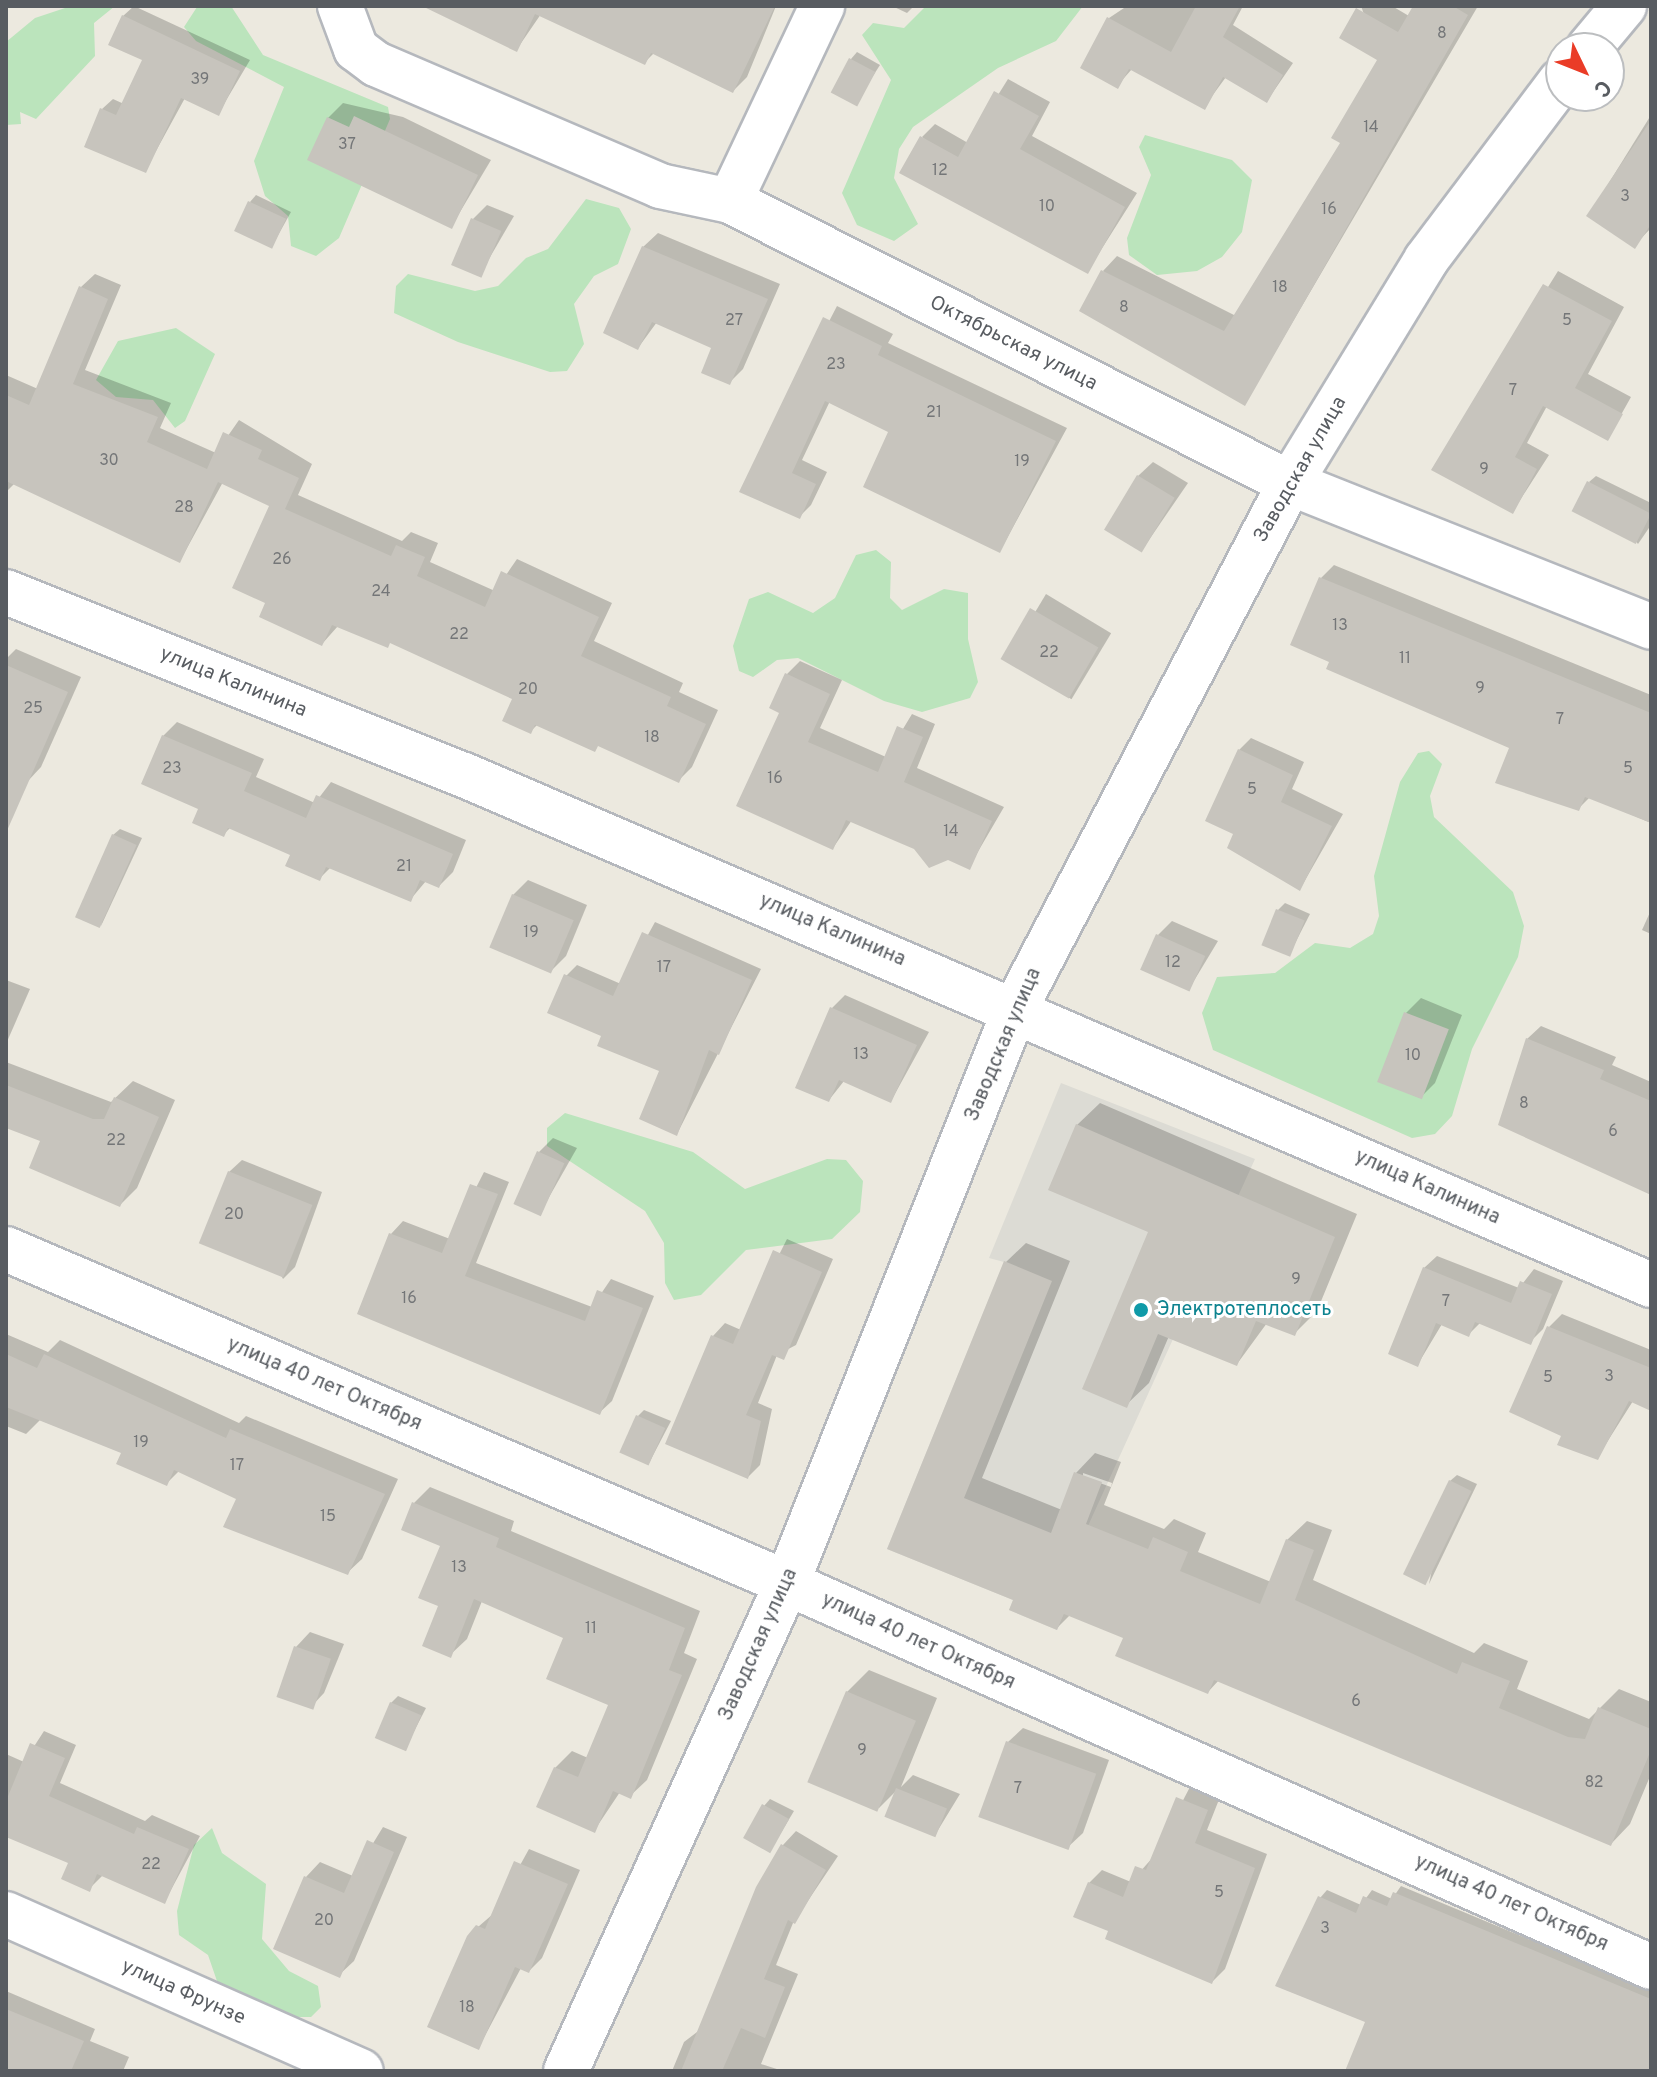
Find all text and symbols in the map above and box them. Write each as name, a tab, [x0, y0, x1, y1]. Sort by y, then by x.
house number: 8	[1437, 24, 1447, 44]
north arrow	[1545, 32, 1625, 112]
house number: 39	[191, 70, 209, 90]
text: С	[1587, 73, 1616, 102]
house number: 14	[1363, 118, 1379, 138]
house number: 37	[338, 135, 356, 155]
house number: 12	[932, 161, 948, 181]
house number: 3	[1620, 187, 1630, 207]
house number: 10	[1039, 197, 1055, 217]
house number: 16	[1321, 200, 1337, 220]
house number: 18	[1272, 278, 1288, 298]
street label: Октябрьская улица	[925, 291, 1101, 397]
house number: 8	[1119, 298, 1129, 318]
house number: 27	[725, 311, 743, 331]
house number: 5	[1562, 311, 1572, 331]
house number: 23	[826, 355, 846, 375]
house number: 7	[1509, 381, 1517, 401]
street label: Заводская улица	[1249, 393, 1353, 547]
house number: 21	[926, 403, 942, 423]
house number: 30	[99, 451, 119, 471]
house number: 19	[1014, 452, 1030, 472]
house number: 9	[1479, 460, 1489, 480]
house number: 28	[174, 498, 194, 518]
house number: 26	[272, 550, 292, 570]
house number: 24	[371, 582, 391, 602]
house number: 13	[1332, 616, 1348, 636]
house number: 22	[449, 625, 469, 645]
street label: улица Калинина	[156, 643, 310, 723]
house number: 22	[1039, 643, 1059, 663]
house number: 11	[1399, 649, 1411, 669]
house number: 9	[1475, 679, 1485, 699]
house number: 20	[518, 680, 538, 700]
house number: 25	[23, 699, 43, 719]
house number: 7	[1556, 710, 1564, 730]
house number: 18	[644, 728, 660, 748]
house number: 23	[162, 759, 182, 779]
house number: 5	[1623, 759, 1633, 779]
house number: 16	[767, 769, 783, 789]
house number: 5	[1247, 780, 1257, 800]
house number: 14	[943, 822, 959, 842]
house number: 21	[396, 857, 412, 877]
street label: улица Калинина	[755, 889, 909, 973]
house number: 19	[523, 923, 539, 943]
house number: 12	[1165, 953, 1181, 973]
house number: 17	[657, 958, 671, 978]
street label: Заводская улица	[961, 965, 1047, 1125]
house number: 13	[853, 1045, 869, 1065]
house number: 10	[1405, 1046, 1421, 1066]
house number: 8	[1519, 1094, 1529, 1114]
house number: 6	[1608, 1122, 1618, 1142]
house number: 22	[106, 1131, 126, 1151]
street label: улица Калинина	[1351, 1145, 1503, 1231]
house number: 20	[224, 1205, 244, 1225]
house number: 9	[1291, 1270, 1301, 1290]
house number: 16	[401, 1289, 417, 1309]
house number: 7	[1442, 1292, 1450, 1312]
place label: Электротеплосеть	[1157, 1298, 1332, 1322]
marker: Электротеплосеть	[1132, 1301, 1150, 1319]
street label: улица 40 лет Октября	[223, 1333, 425, 1437]
house number: 3	[1604, 1367, 1614, 1387]
house number: 5	[1543, 1368, 1553, 1388]
house number: 19	[133, 1433, 149, 1453]
house number: 17	[230, 1456, 244, 1476]
house number: 15	[320, 1507, 336, 1527]
house number: 13	[451, 1558, 467, 1578]
street label: Заводская улица	[715, 1565, 803, 1725]
street label: улица 40 лет Октября	[818, 1588, 1018, 1696]
house number: 11	[585, 1619, 597, 1639]
house number: 6	[1351, 1692, 1361, 1712]
house number: 9	[857, 1741, 867, 1761]
house number: 82	[1584, 1773, 1604, 1793]
house number: 7	[1014, 1779, 1022, 1799]
street label: улица 40 лет Октября	[1411, 1850, 1611, 1958]
house number: 22	[141, 1855, 161, 1875]
house number: 5	[1214, 1883, 1224, 1903]
house number: 20	[314, 1911, 334, 1931]
house number: 3	[1320, 1919, 1330, 1939]
street label: улица Фрунзе	[117, 1955, 249, 2031]
house number: 18	[459, 1998, 475, 2018]

